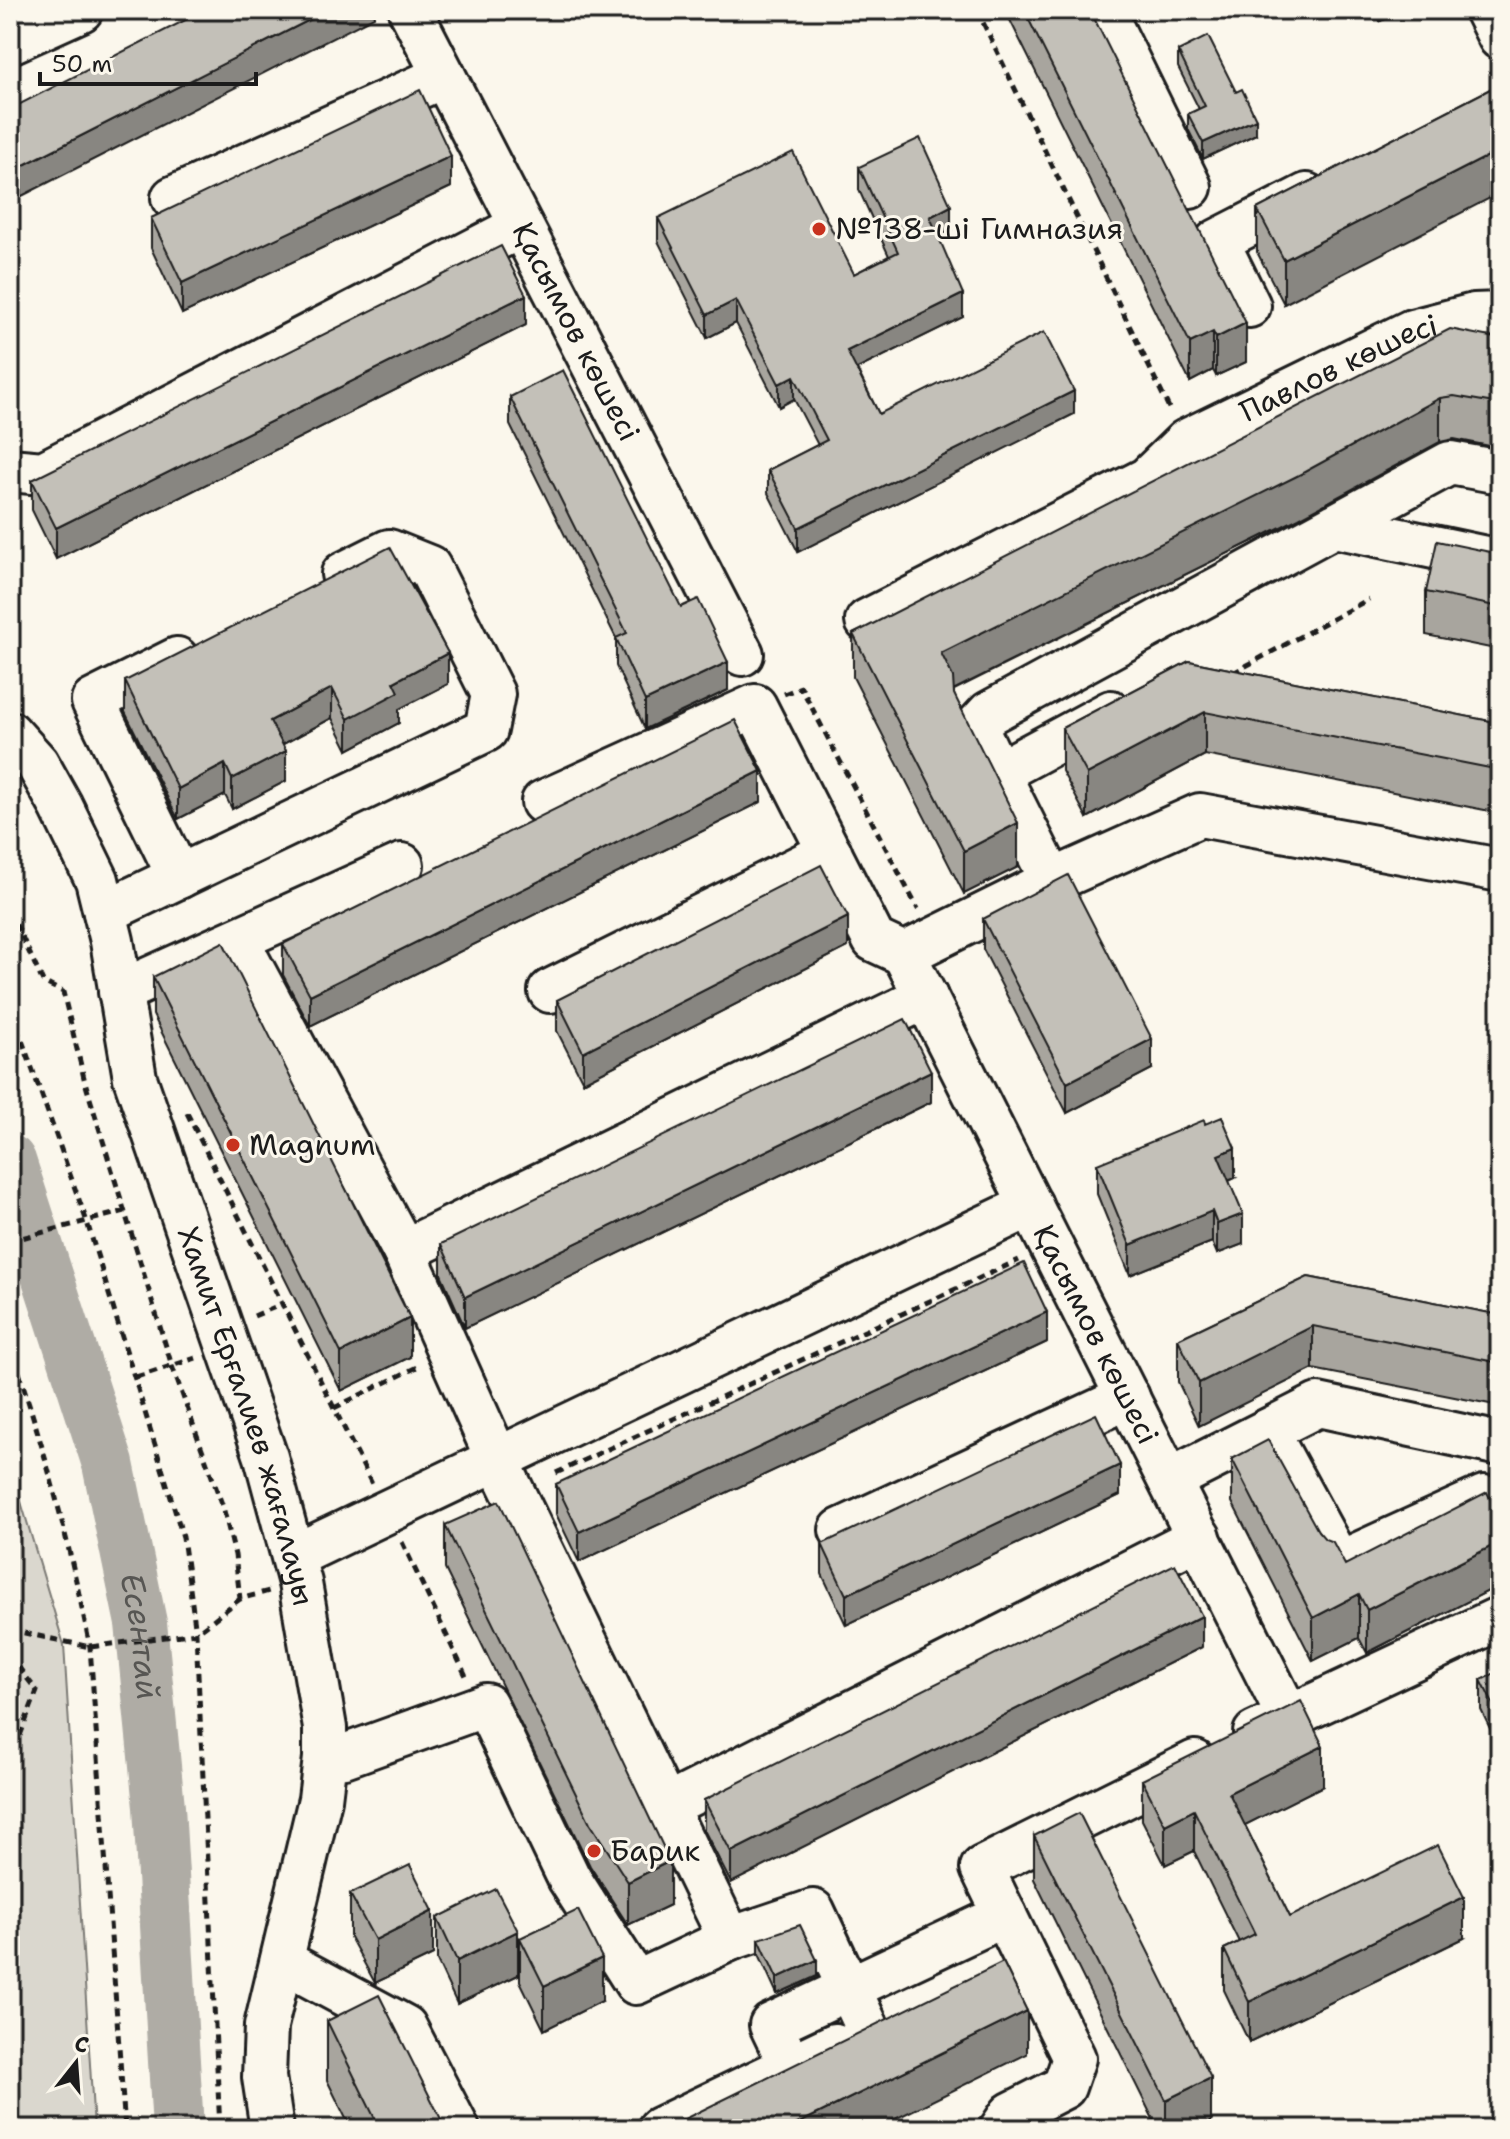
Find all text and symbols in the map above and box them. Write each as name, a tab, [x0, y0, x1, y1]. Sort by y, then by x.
scale bar	[40, 36, 256, 86]
text: 50 m	[52, 48, 112, 80]
place label: №138-ші Гимназия	[835, 208, 1123, 249]
street label: Қасымов көшесі	[503, 215, 650, 448]
marker: №138-ші Гимназия	[810, 220, 828, 238]
street label: Павлов көшесі	[1233, 304, 1442, 432]
place label: Magnum	[249, 1124, 376, 1165]
marker: Magnum	[224, 1136, 242, 1154]
street label: Қасымов көшесі	[1024, 1217, 1169, 1451]
street label: Хамит Ерғалиев жағалауы	[168, 1221, 325, 1609]
water label: Есентай	[110, 1569, 170, 1702]
place label: Барик	[610, 1830, 700, 1871]
marker: Барик	[585, 1842, 603, 1860]
north arrow	[36, 2023, 116, 2103]
text: С	[71, 2029, 92, 2060]

